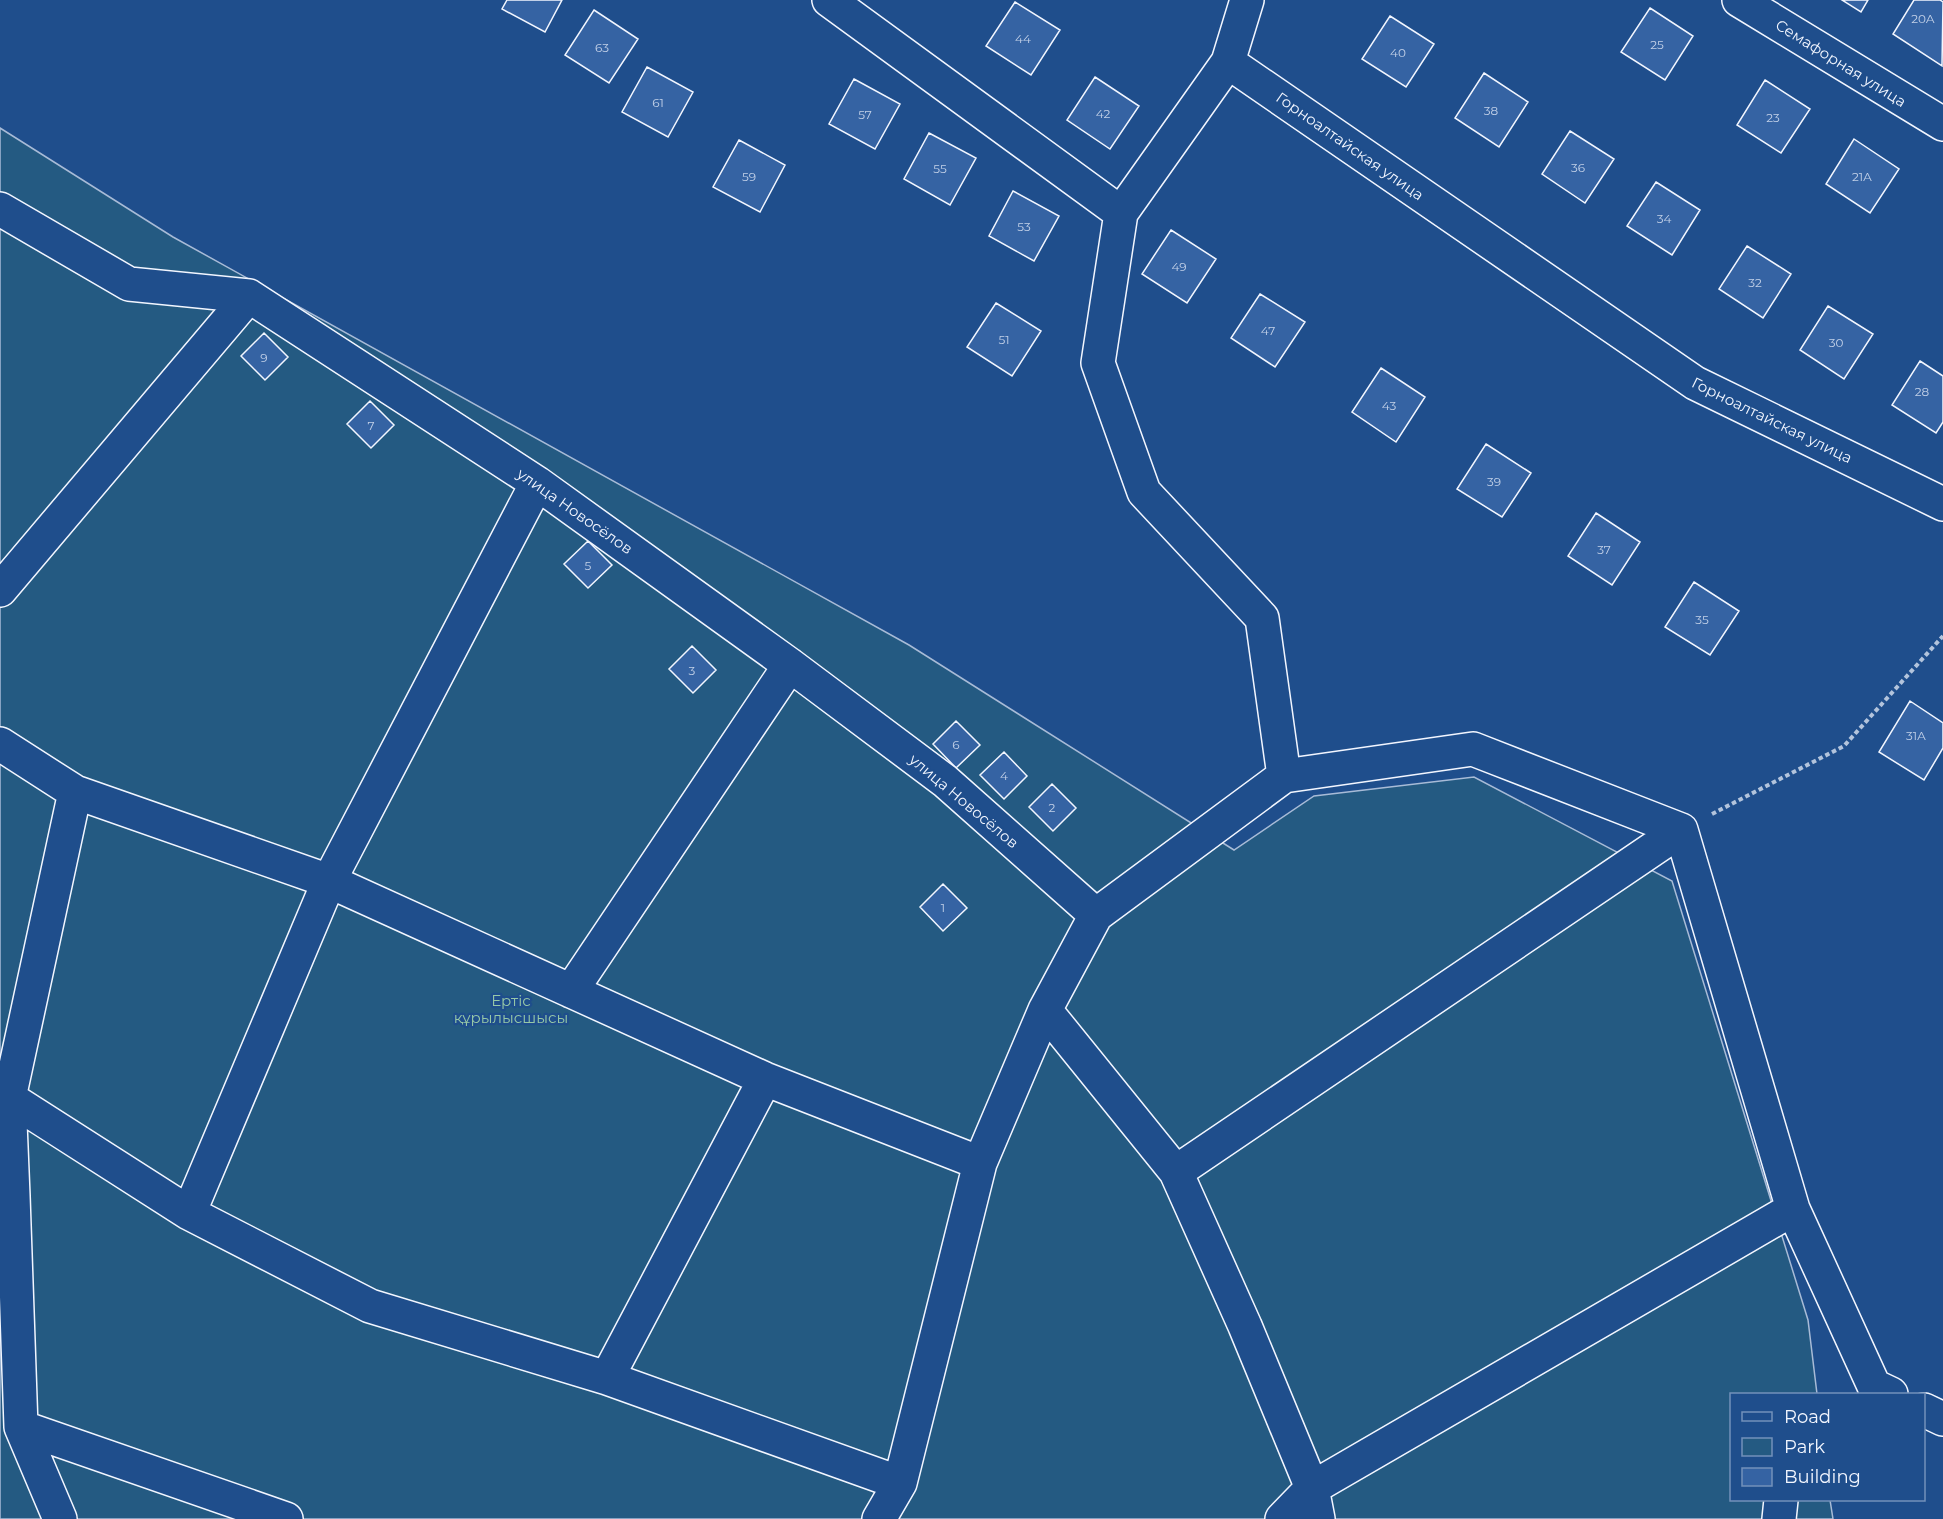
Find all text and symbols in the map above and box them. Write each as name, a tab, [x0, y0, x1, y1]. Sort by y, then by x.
house number: 20А	[1911, 11, 1935, 26]
street label: Семафорная улица	[1772, 15, 1910, 111]
house number: 44	[1015, 31, 1031, 46]
house number: 25	[1650, 37, 1664, 52]
house number: 63	[595, 40, 609, 55]
house number: 40	[1390, 45, 1406, 60]
street label: Горноалтайская улица	[1272, 88, 1428, 204]
house number: 61	[652, 95, 664, 110]
house number: 38	[1484, 103, 1499, 118]
house number: 42	[1096, 106, 1111, 121]
house number: 57	[858, 107, 872, 122]
house number: 23	[1766, 110, 1780, 125]
house number: 36	[1571, 160, 1585, 175]
house number: 55	[933, 161, 947, 176]
house number: 59	[742, 169, 756, 184]
house number: 21А	[1852, 169, 1872, 184]
house number: 34	[1657, 211, 1671, 226]
house number: 53	[1017, 219, 1031, 234]
house number: 49	[1171, 259, 1187, 274]
house number: 32	[1748, 275, 1762, 290]
house number: 47	[1261, 323, 1275, 338]
house number: 51	[998, 332, 1010, 347]
house number: 30	[1829, 335, 1843, 350]
house number: 9	[260, 350, 268, 365]
street label: Горноалтайская улица	[1689, 373, 1855, 467]
house number: 28	[1915, 384, 1930, 399]
house number: 43	[1382, 398, 1396, 413]
house number: 7	[367, 418, 375, 433]
street label: улица Новосёлов	[513, 463, 636, 558]
house number: 39	[1487, 474, 1501, 489]
house number: 37	[1597, 542, 1611, 557]
house number: 5	[585, 558, 592, 573]
house number: 35	[1695, 612, 1709, 627]
house number: 3	[689, 663, 696, 678]
house number: 31А	[1906, 728, 1926, 743]
house number: 6	[952, 737, 960, 752]
street label: улица Новосёлов	[905, 749, 1023, 852]
house number: 4	[1000, 768, 1008, 783]
house number: 2	[1049, 800, 1056, 815]
house number: 1	[941, 900, 945, 915]
park label: Ертіс құрылысшысы	[454, 991, 568, 1027]
legend	[1730, 1393, 1925, 1501]
text: Road	[1784, 1406, 1831, 1428]
text: Park	[1784, 1436, 1825, 1458]
text: Building	[1784, 1466, 1861, 1488]

